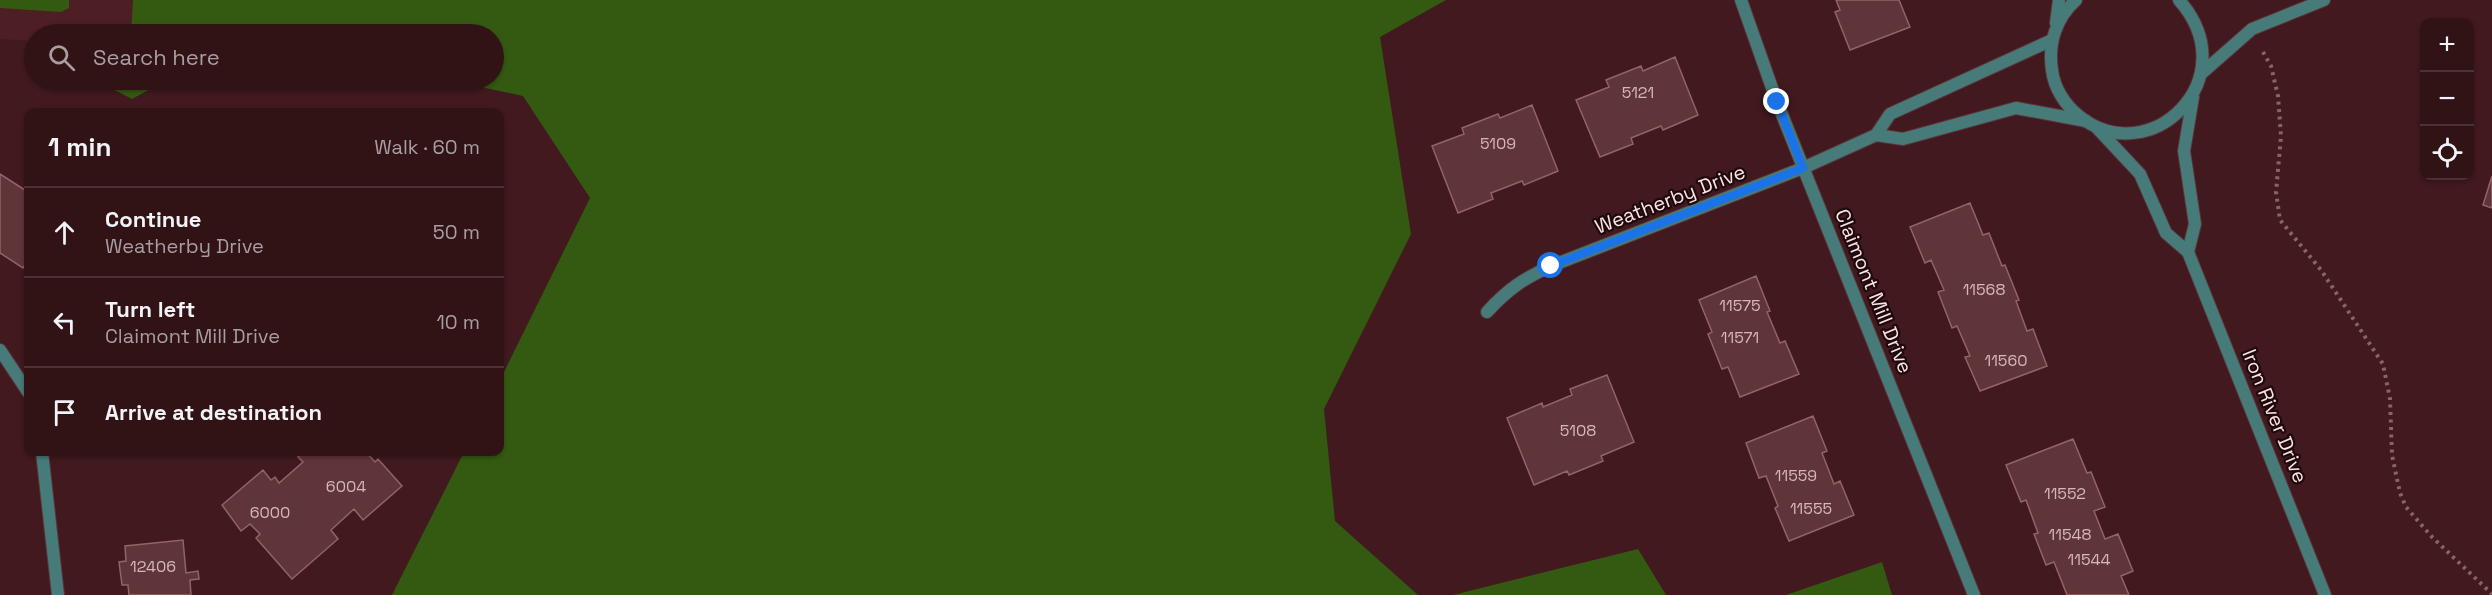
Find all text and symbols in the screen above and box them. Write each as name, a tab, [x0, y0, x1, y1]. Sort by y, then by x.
map controls	[2420, 18, 2474, 180]
button: +	[2420, 18, 2474, 72]
search box	[24, 24, 504, 90]
icon: search	[45, 41, 78, 74]
text: Search here	[93, 43, 220, 71]
button: −	[2420, 72, 2474, 126]
house number: 5121	[1622, 82, 1654, 103]
route end	[1763, 88, 1789, 114]
button: locate	[2420, 126, 2474, 180]
text: 1 min	[48, 130, 112, 164]
house number: 5109	[1480, 133, 1516, 154]
text: Walk · 60 m	[374, 134, 480, 160]
street label: Weatherby Drive	[1591, 158, 1749, 240]
text: Continue	[105, 205, 201, 233]
street label: Claimont Mill Drive	[1829, 205, 1919, 377]
icon: ahead	[48, 216, 81, 249]
text: 50 m	[433, 219, 480, 245]
text: Weatherby Drive	[105, 233, 264, 259]
route start	[1537, 252, 1563, 278]
house number: 11568	[1963, 279, 2005, 300]
text: Turn left	[105, 295, 195, 323]
house number: 11575	[1719, 295, 1761, 316]
icon: left	[48, 306, 81, 339]
text: 10 m	[436, 309, 480, 335]
text: Claimont Mill Drive	[105, 323, 280, 349]
house number: 11571	[1721, 327, 1759, 348]
street label: Iron River Drive	[2236, 345, 2314, 487]
house number: 11560	[1984, 350, 2028, 371]
icon: arrive	[48, 396, 81, 429]
text: Arrive at destination	[105, 398, 322, 426]
house number: 5108	[1560, 420, 1596, 441]
house number: 11559	[1775, 465, 1817, 486]
house number: 6004	[326, 476, 366, 497]
house number: 11552	[2044, 483, 2086, 504]
house number: 11555	[1790, 498, 1832, 519]
house number: 6000	[250, 502, 290, 523]
house number: 11548	[2049, 524, 2091, 545]
house number: 11544	[2068, 549, 2110, 570]
house number: 12406	[130, 556, 176, 577]

